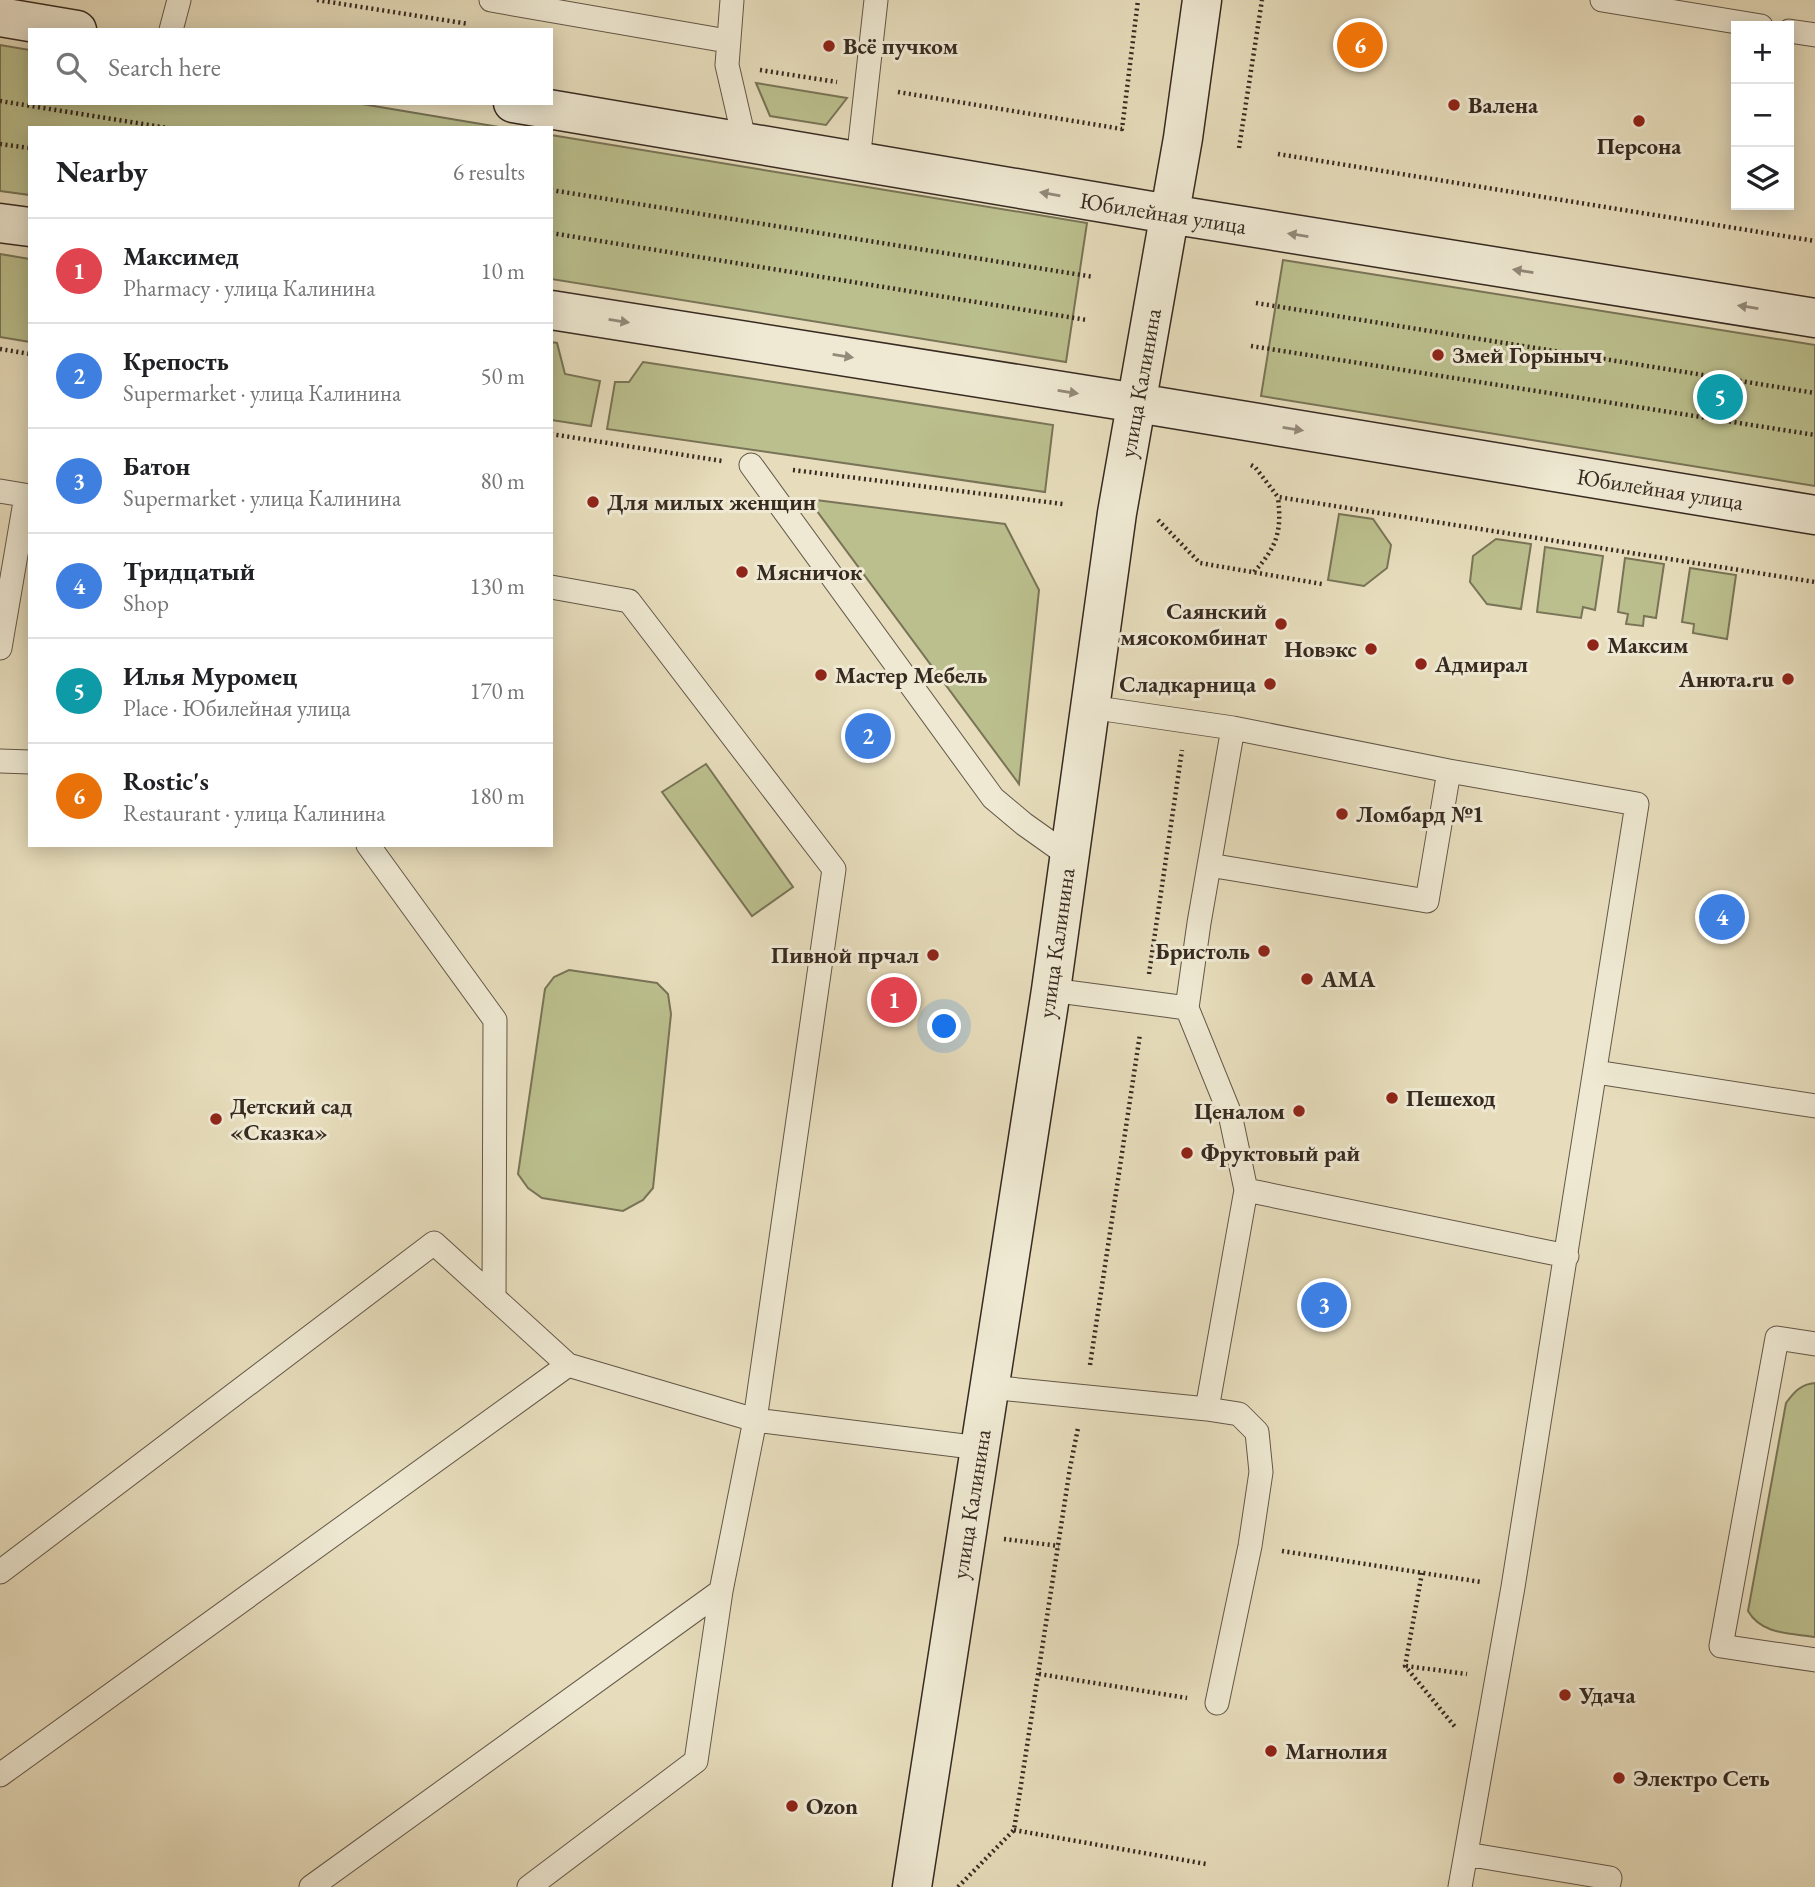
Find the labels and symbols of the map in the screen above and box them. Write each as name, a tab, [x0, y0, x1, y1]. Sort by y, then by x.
pin: 6	[1337, 19, 1383, 71]
place label: Всё пучком	[843, 31, 959, 61]
marker: Всё пучком	[821, 38, 837, 54]
place label: Валена	[1468, 90, 1539, 120]
marker: Валена	[1446, 97, 1462, 113]
marker: Персона	[1631, 113, 1647, 129]
place label: Персона	[1597, 131, 1682, 161]
street label: Юбилейная улица	[1077, 185, 1249, 241]
one-way arrow	[1039, 188, 1061, 199]
one-way arrow	[1287, 229, 1309, 240]
one-way arrow	[1512, 265, 1534, 276]
one-way arrow	[1737, 301, 1759, 312]
street label: улица Калинина	[1112, 305, 1168, 460]
one-way arrow	[608, 316, 630, 327]
place label: Змей Горыныч	[1452, 340, 1602, 370]
marker: Змей Горыныч	[1430, 347, 1446, 363]
one-way arrow	[832, 351, 854, 362]
pin: 5	[1697, 371, 1743, 423]
one-way arrow	[1057, 387, 1079, 398]
one-way arrow	[1282, 424, 1304, 435]
street label: Юбилейная улица	[1574, 461, 1746, 517]
place label: Для милых женщин	[607, 487, 816, 517]
marker: Для милых женщин	[585, 494, 601, 510]
place label: Мясничок	[756, 557, 863, 587]
marker: Мясничок	[734, 564, 750, 580]
place label: Саянский мясокомбинат	[1120, 596, 1268, 652]
marker: Саянский мясокомбинат	[1273, 616, 1289, 632]
place label: Максим	[1607, 630, 1689, 660]
place label: Новэкс	[1284, 634, 1358, 664]
marker: Максим	[1585, 637, 1601, 653]
marker: Новэкс	[1363, 641, 1379, 657]
place label: Адмирал	[1434, 649, 1528, 679]
marker: Адмирал	[1413, 656, 1429, 672]
place label: Мастер Мебель	[835, 660, 988, 690]
place label: Анюта.ru	[1678, 664, 1774, 694]
marker: Мастер Мебель	[813, 667, 829, 683]
place label: Сладкарница	[1119, 669, 1257, 699]
marker: Анюта.ru	[1780, 671, 1796, 687]
marker: Сладкарница	[1262, 676, 1278, 692]
pin: 2	[845, 710, 891, 762]
place label: Ломбард №1	[1356, 799, 1484, 829]
marker: Ломбард №1	[1334, 806, 1350, 822]
street label: улица Калинина	[1031, 865, 1081, 1020]
pin: 4	[1699, 891, 1745, 943]
place label: Бристоль	[1155, 936, 1250, 966]
place label: Пивной прчал	[771, 940, 919, 970]
marker: Бристоль	[1256, 943, 1272, 959]
marker: Пивной прчал	[925, 947, 941, 963]
place label: АМА	[1320, 964, 1376, 994]
marker: АМА	[1299, 971, 1315, 987]
pin: 1	[871, 974, 917, 1026]
your location	[927, 1009, 961, 1043]
place label: Пешеход	[1406, 1083, 1496, 1113]
marker: Пешеход	[1384, 1090, 1400, 1106]
place label: Детский сад «Сказка»	[230, 1091, 352, 1147]
place label: Ценалом	[1194, 1096, 1285, 1126]
marker: Ценалом	[1291, 1103, 1307, 1119]
marker: Детский сад «Сказка»	[208, 1111, 224, 1127]
place label: Фруктовый рай	[1201, 1138, 1361, 1168]
marker: Фруктовый рай	[1179, 1145, 1195, 1161]
pin: 3	[1301, 1279, 1347, 1331]
street label: улица Калинина	[944, 1426, 998, 1581]
place label: Удача	[1578, 1680, 1637, 1710]
marker: Удача	[1557, 1687, 1573, 1703]
place label: Магнолия	[1285, 1736, 1388, 1766]
marker: Магнолия	[1263, 1743, 1279, 1759]
place label: Электро Сеть	[1633, 1763, 1770, 1793]
marker: Электро Сеть	[1611, 1770, 1627, 1786]
place label: Ozon	[806, 1791, 858, 1821]
marker: Ozon	[784, 1798, 800, 1814]

